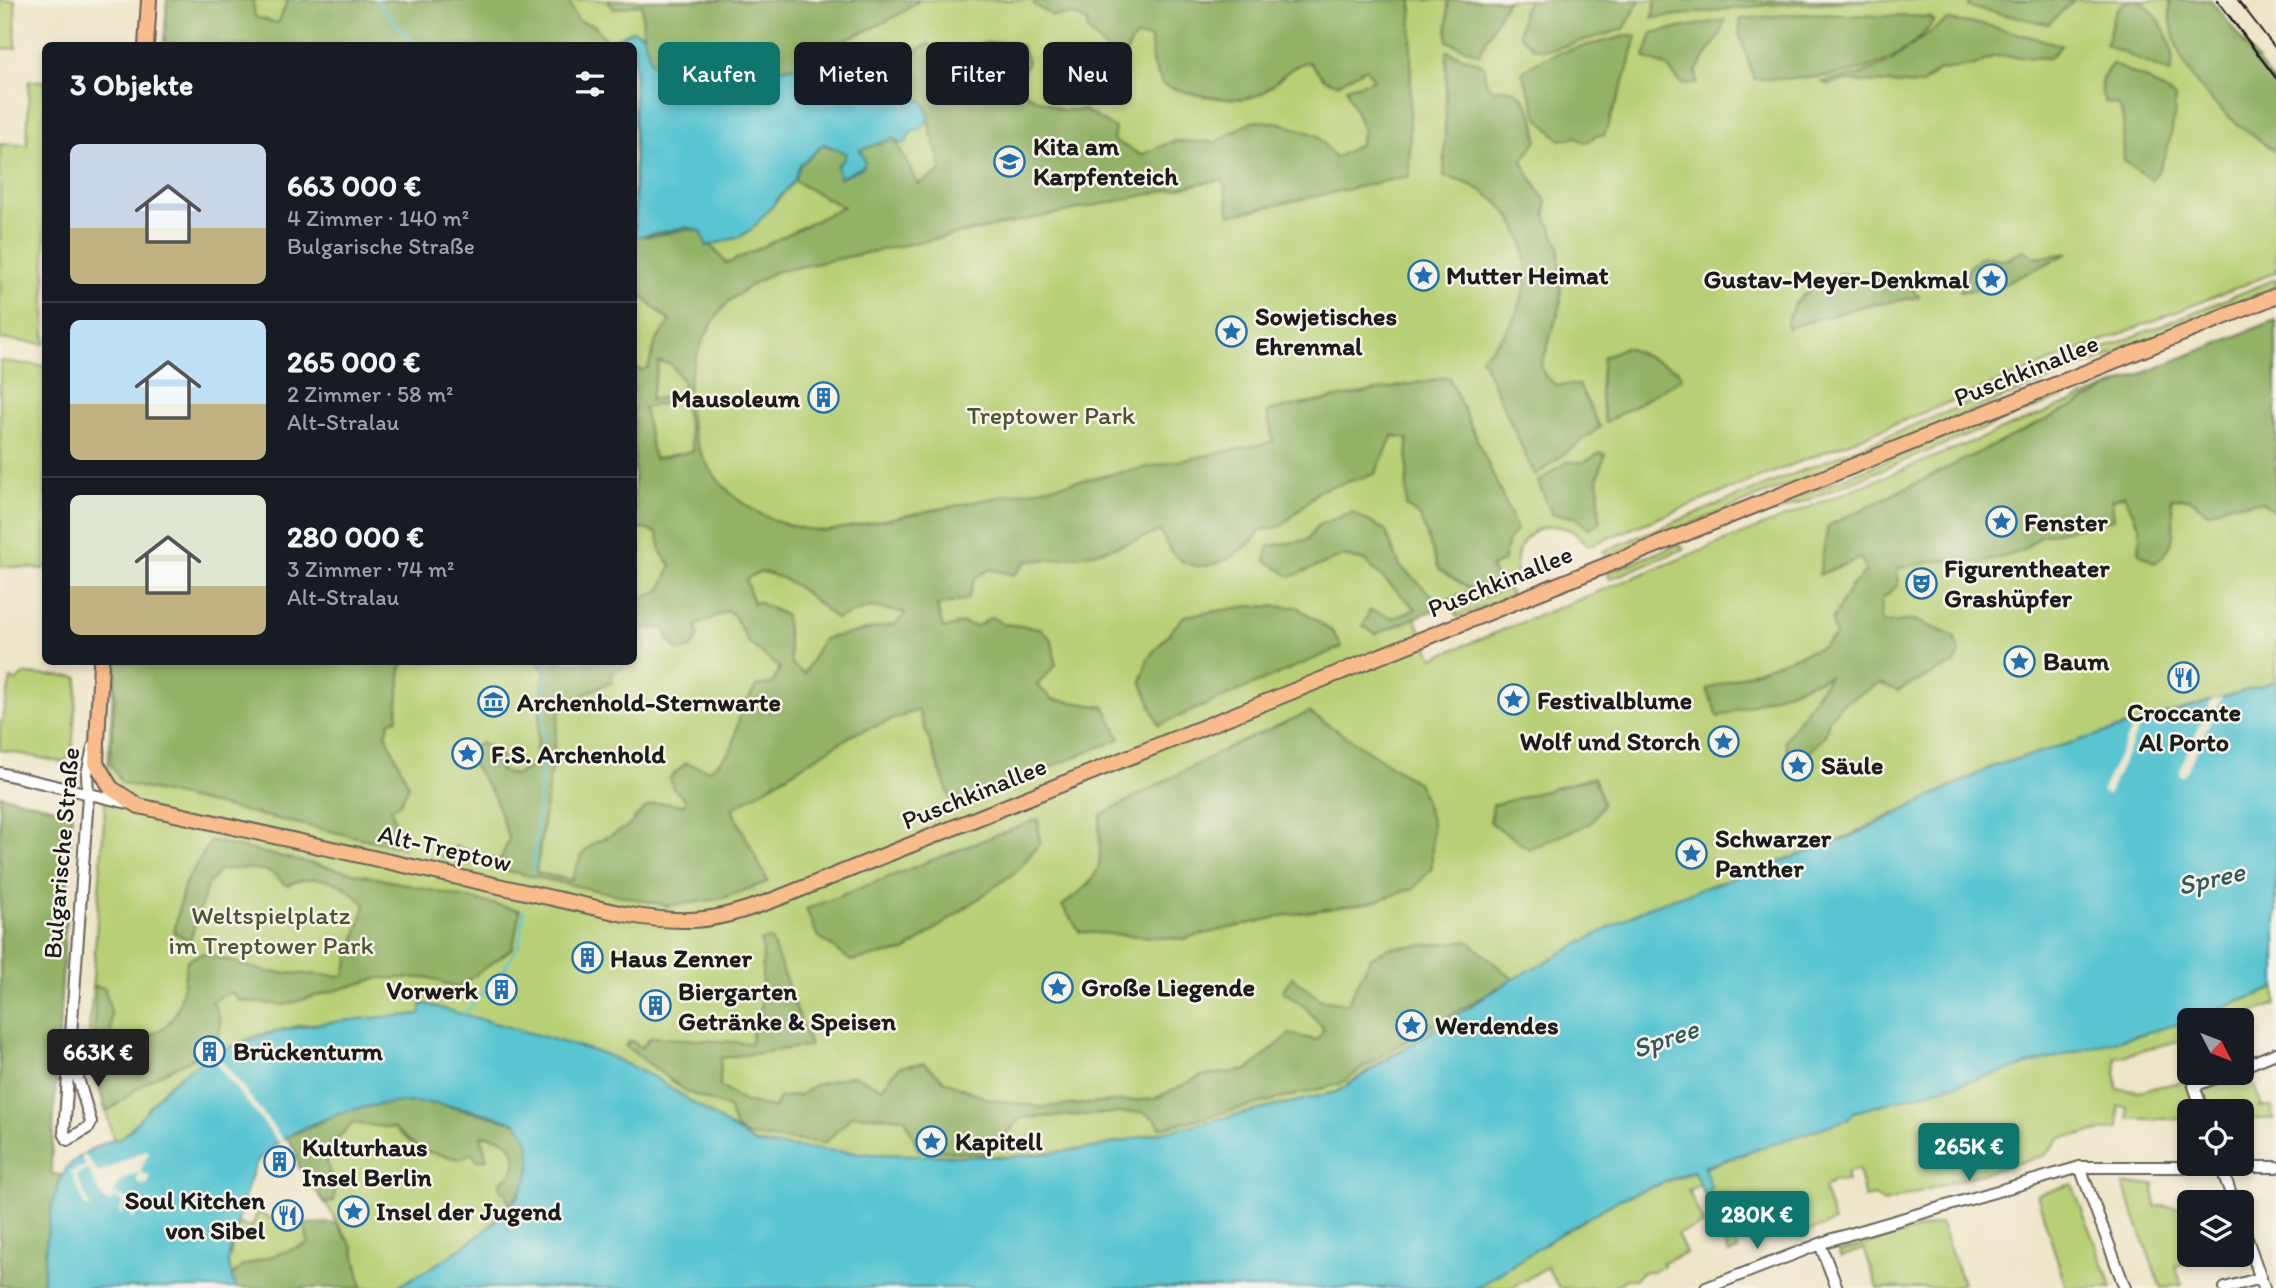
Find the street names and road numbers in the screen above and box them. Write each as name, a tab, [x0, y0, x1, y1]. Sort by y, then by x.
street label: Puschkinallee	[1949, 326, 2103, 414]
street label: Puschkinallee	[1423, 537, 1577, 625]
street label: Bulgarische Straße	[36, 746, 86, 960]
street label: Puschkinallee	[897, 749, 1051, 837]
street label: Alt-Treptow	[375, 817, 515, 879]

